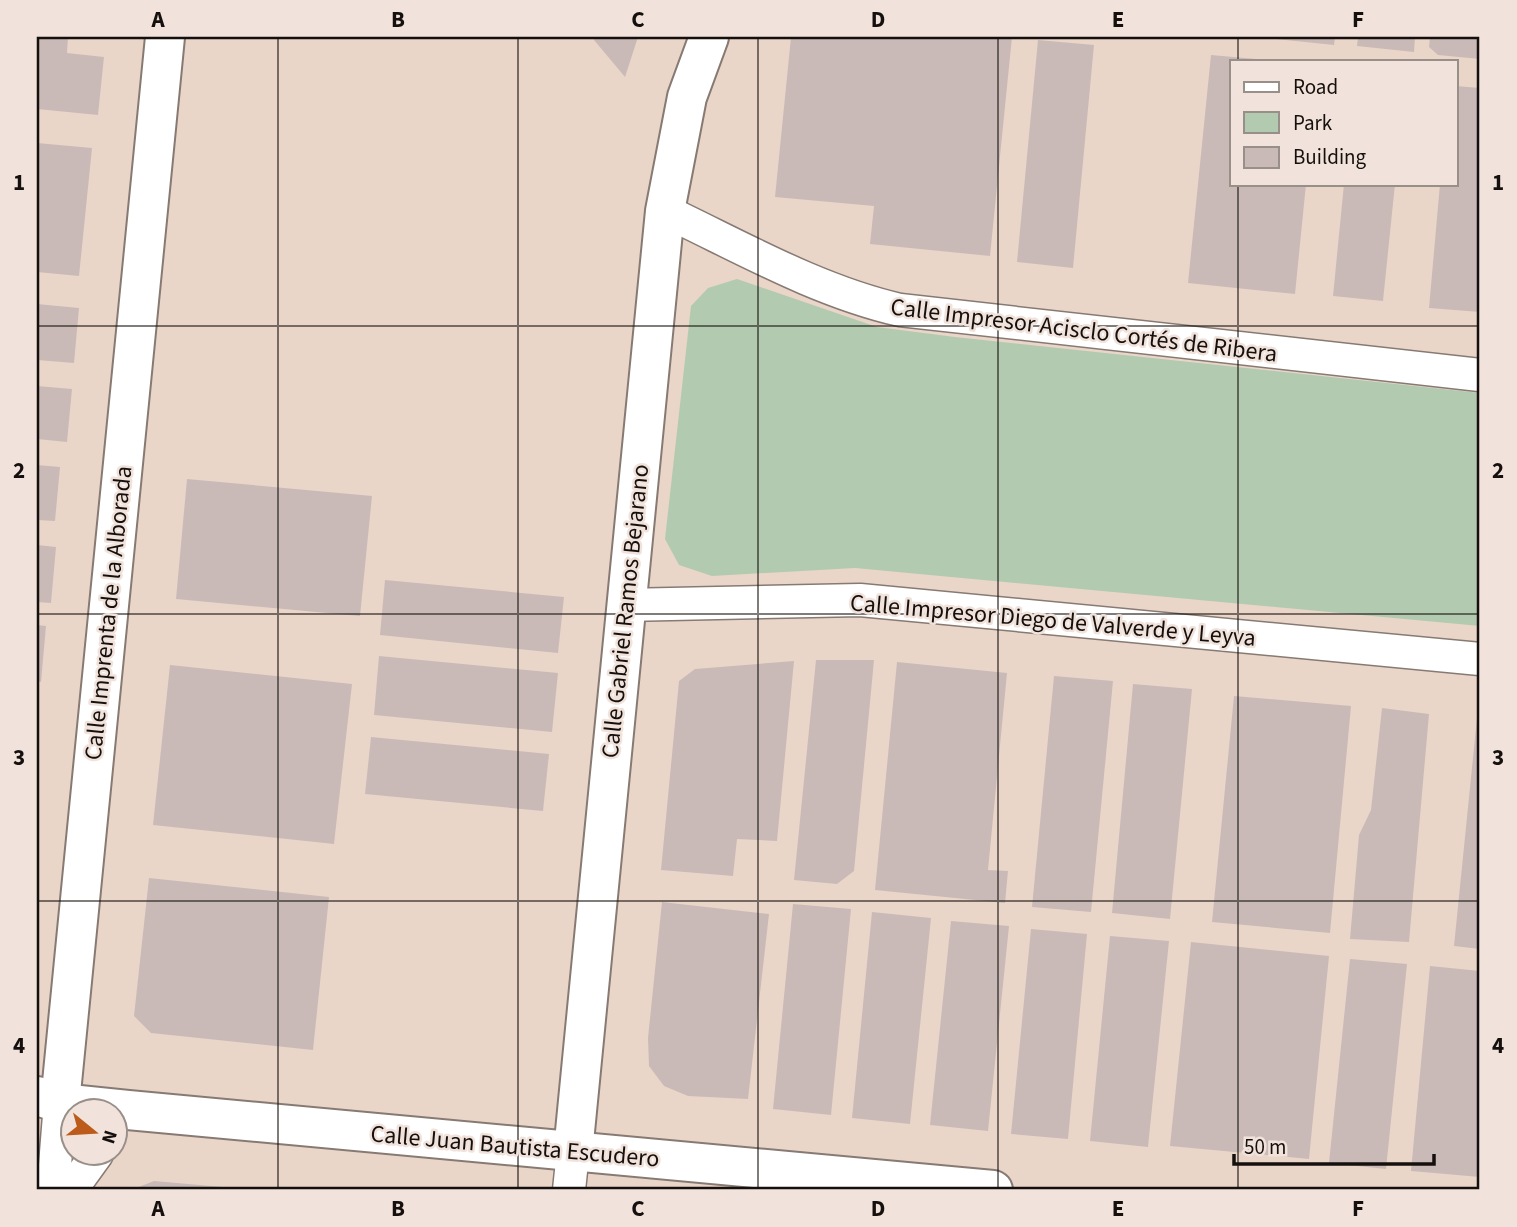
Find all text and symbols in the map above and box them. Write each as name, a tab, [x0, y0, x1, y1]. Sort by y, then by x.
text: A	[150, 3, 165, 36]
text: B	[391, 3, 405, 36]
text: C	[631, 3, 645, 36]
text: D	[871, 3, 885, 36]
text: E	[1112, 3, 1124, 36]
text: F	[1352, 3, 1364, 36]
legend	[1230, 60, 1458, 186]
text: Road	[1293, 72, 1338, 102]
text: Park	[1293, 108, 1333, 138]
text: Building	[1293, 142, 1367, 172]
text: 1	[13, 166, 25, 199]
text: 1	[1492, 166, 1504, 199]
street label: Calle Impresor Acisclo Cortés de Ribera	[889, 289, 1279, 372]
text: 2	[13, 454, 25, 487]
text: 2	[1492, 454, 1504, 487]
street label: Calle Gabriel Ramos Bejarano	[593, 462, 658, 760]
street label: Calle Imprenta de la Alborada	[76, 464, 141, 762]
street label: Calle Impresor Diego de Valverde y Leyva	[849, 585, 1257, 656]
text: 3	[13, 741, 25, 774]
text: 3	[1492, 741, 1504, 774]
text: 4	[13, 1029, 25, 1062]
text: 4	[1492, 1029, 1504, 1062]
north arrow	[60, 1098, 130, 1168]
street label: Calle Juan Bautista Escudero	[369, 1116, 661, 1177]
scale bar	[1234, 1122, 1433, 1166]
text: N	[94, 1127, 124, 1147]
text: 50 m	[1244, 1132, 1286, 1162]
text: A	[150, 1192, 165, 1225]
text: B	[391, 1192, 405, 1225]
text: C	[631, 1192, 645, 1225]
text: D	[871, 1192, 885, 1225]
text: E	[1112, 1192, 1124, 1225]
text: F	[1352, 1192, 1364, 1225]

